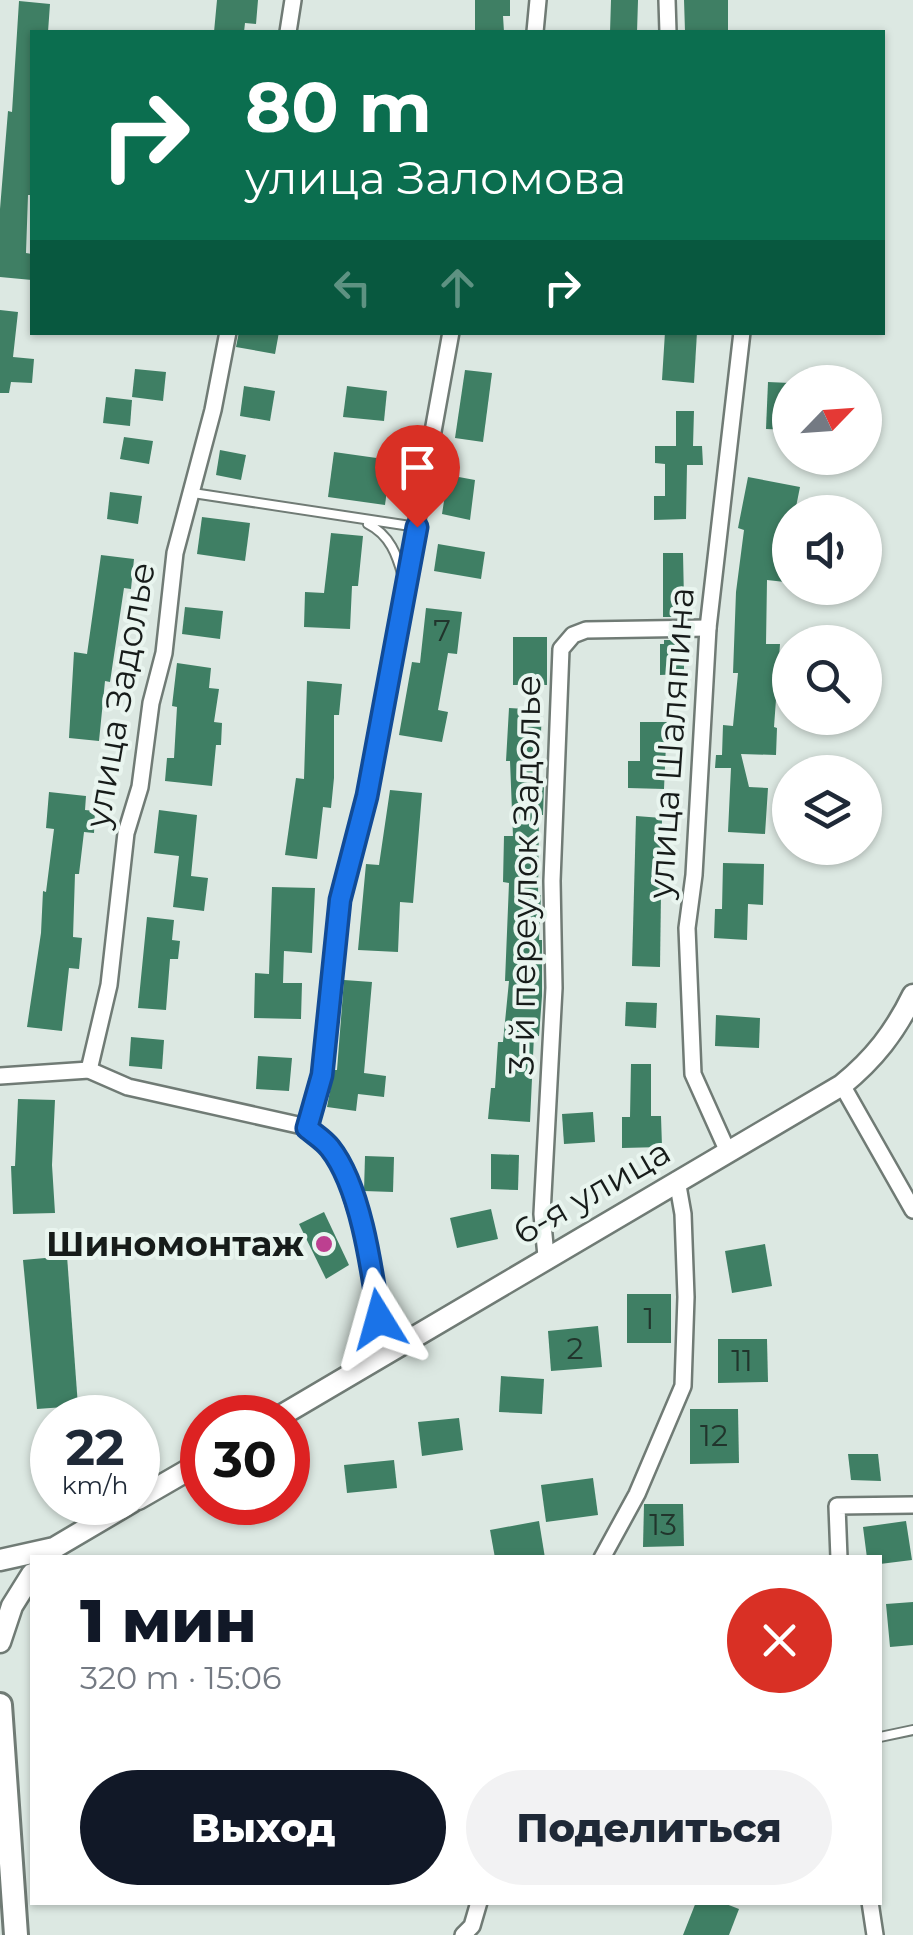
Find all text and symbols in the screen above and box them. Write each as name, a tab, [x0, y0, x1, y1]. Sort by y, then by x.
text: 80 m	[245, 64, 432, 150]
icon: right	[80, 70, 210, 200]
text: улица Заломова	[245, 150, 626, 205]
icon: left	[325, 260, 380, 315]
icon: ahead	[430, 260, 485, 315]
icon: right	[535, 260, 590, 315]
north arrow	[772, 365, 882, 475]
map controls	[772, 365, 882, 865]
pin	[375, 425, 460, 528]
icon: arrive	[390, 440, 445, 495]
button: sound	[772, 495, 882, 605]
street label: улица Задолье	[75, 559, 164, 832]
street label: улица Шаляпина	[638, 586, 703, 901]
house number: 7	[433, 612, 451, 649]
button: search	[772, 625, 882, 735]
street label: 3-й переулок Задолье	[500, 675, 549, 1075]
button: layers	[772, 755, 882, 865]
street label: 6-я улица	[506, 1130, 678, 1254]
place label: Шиномонтаж	[46, 1222, 304, 1265]
marker: Шиномонтаж	[313, 1233, 335, 1255]
position arrow	[327, 1267, 431, 1371]
house number: 1	[644, 1300, 654, 1337]
house number: 2	[566, 1330, 584, 1367]
house number: 11	[731, 1342, 753, 1379]
speed limit sign: 30	[180, 1395, 310, 1525]
text: 22	[66, 1417, 125, 1478]
house number: 12	[700, 1417, 728, 1454]
text: km/h	[62, 1470, 128, 1500]
house number: 13	[649, 1506, 677, 1543]
text: 1 мин	[80, 1584, 257, 1657]
button: close	[727, 1588, 832, 1693]
text: 320 m · 15:06	[80, 1658, 281, 1697]
button: Выход	[80, 1770, 446, 1885]
button: Поделиться	[466, 1770, 832, 1885]

